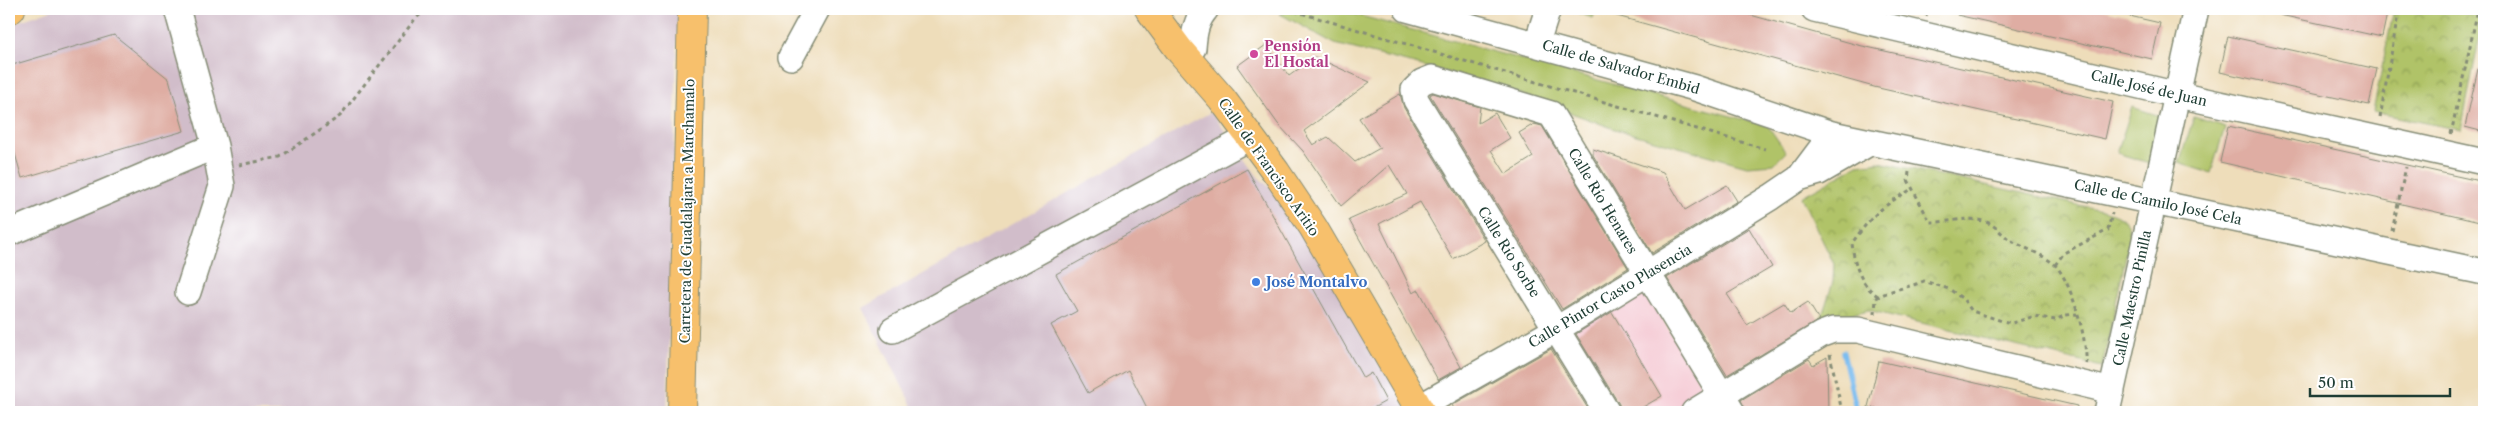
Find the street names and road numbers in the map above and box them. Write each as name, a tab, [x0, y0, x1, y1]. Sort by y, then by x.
street label: Calle de Salvador Embid	[1540, 36, 1702, 98]
street label: Calle José de Juan	[2089, 66, 2209, 110]
street label: Carretera de Guadalajara a Marchamalo	[676, 78, 698, 344]
street label: Calle de Francisco Aritio	[1214, 95, 1324, 239]
street label: Calle Río Henares	[1564, 145, 1642, 257]
street label: Calle de Camilo José Cela	[2072, 175, 2244, 229]
street label: Calle Río Sorbe	[1474, 203, 1544, 301]
street label: Calle Maestro Pinilla	[2109, 228, 2155, 368]
street label: Calle Pintor Casto Plasencia	[1525, 240, 1695, 352]

